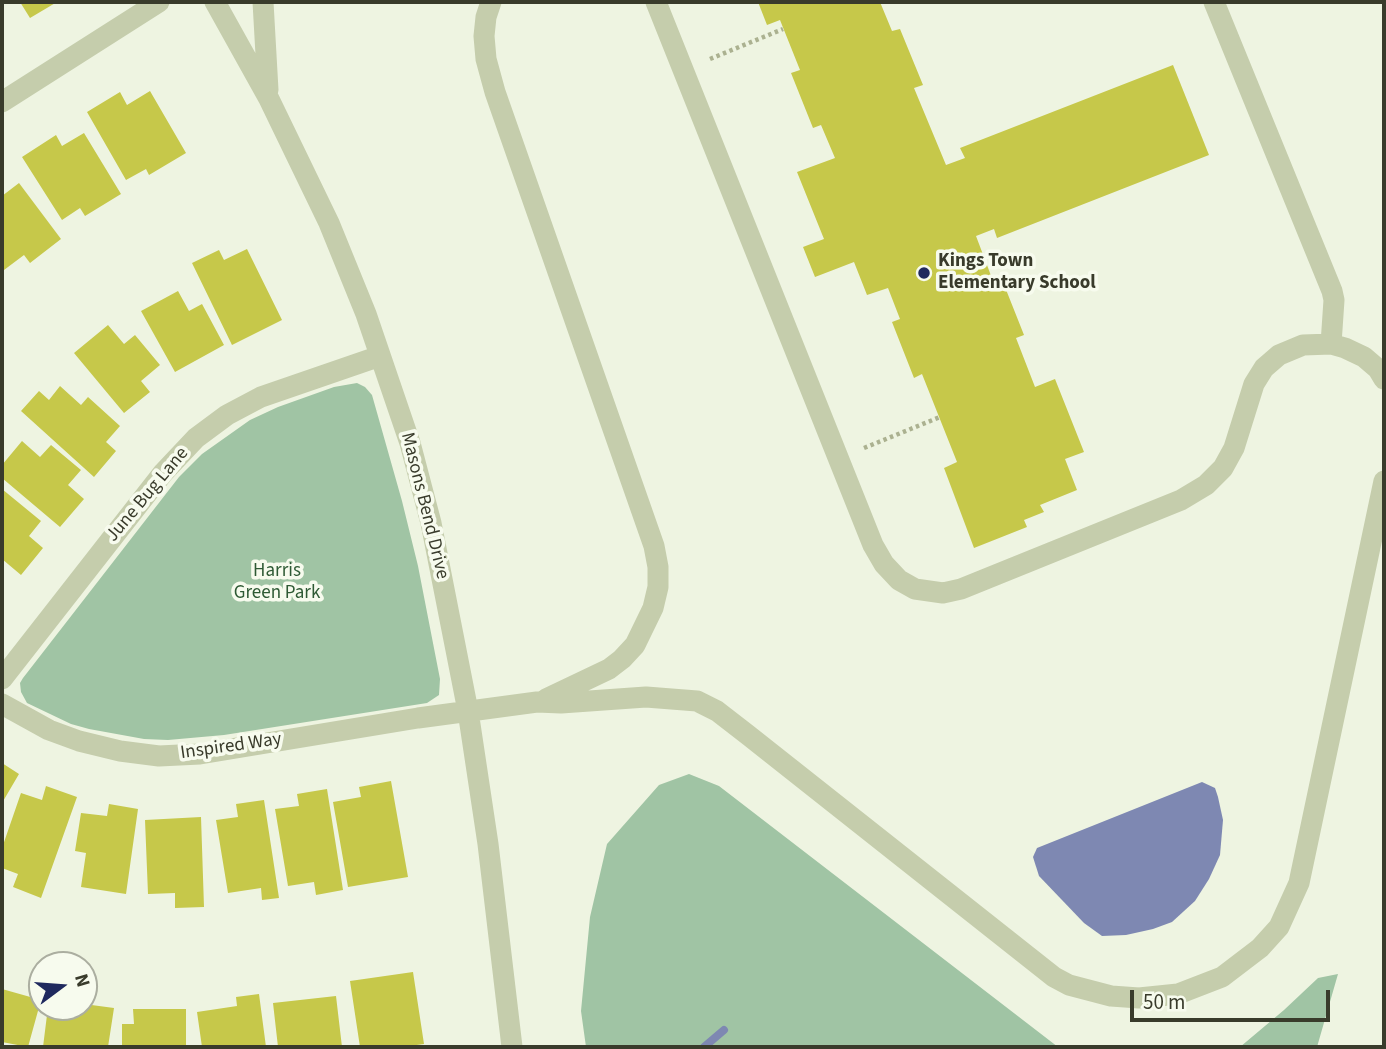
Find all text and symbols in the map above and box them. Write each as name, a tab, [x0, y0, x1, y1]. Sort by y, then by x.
place label: Kings Town Elementary School	[938, 251, 1096, 295]
marker: Kings Town Elementary School	[916, 265, 932, 281]
street label: Masons Bend Drive	[395, 430, 453, 582]
street label: June Bug Lane	[102, 443, 194, 547]
park label: Harris Green Park	[234, 561, 320, 605]
street label: Inspired Way	[179, 729, 283, 765]
north arrow	[28, 951, 98, 1021]
text: N	[67, 971, 96, 990]
scale bar	[1134, 976, 1334, 1020]
text: 50 m	[1143, 987, 1185, 1017]

